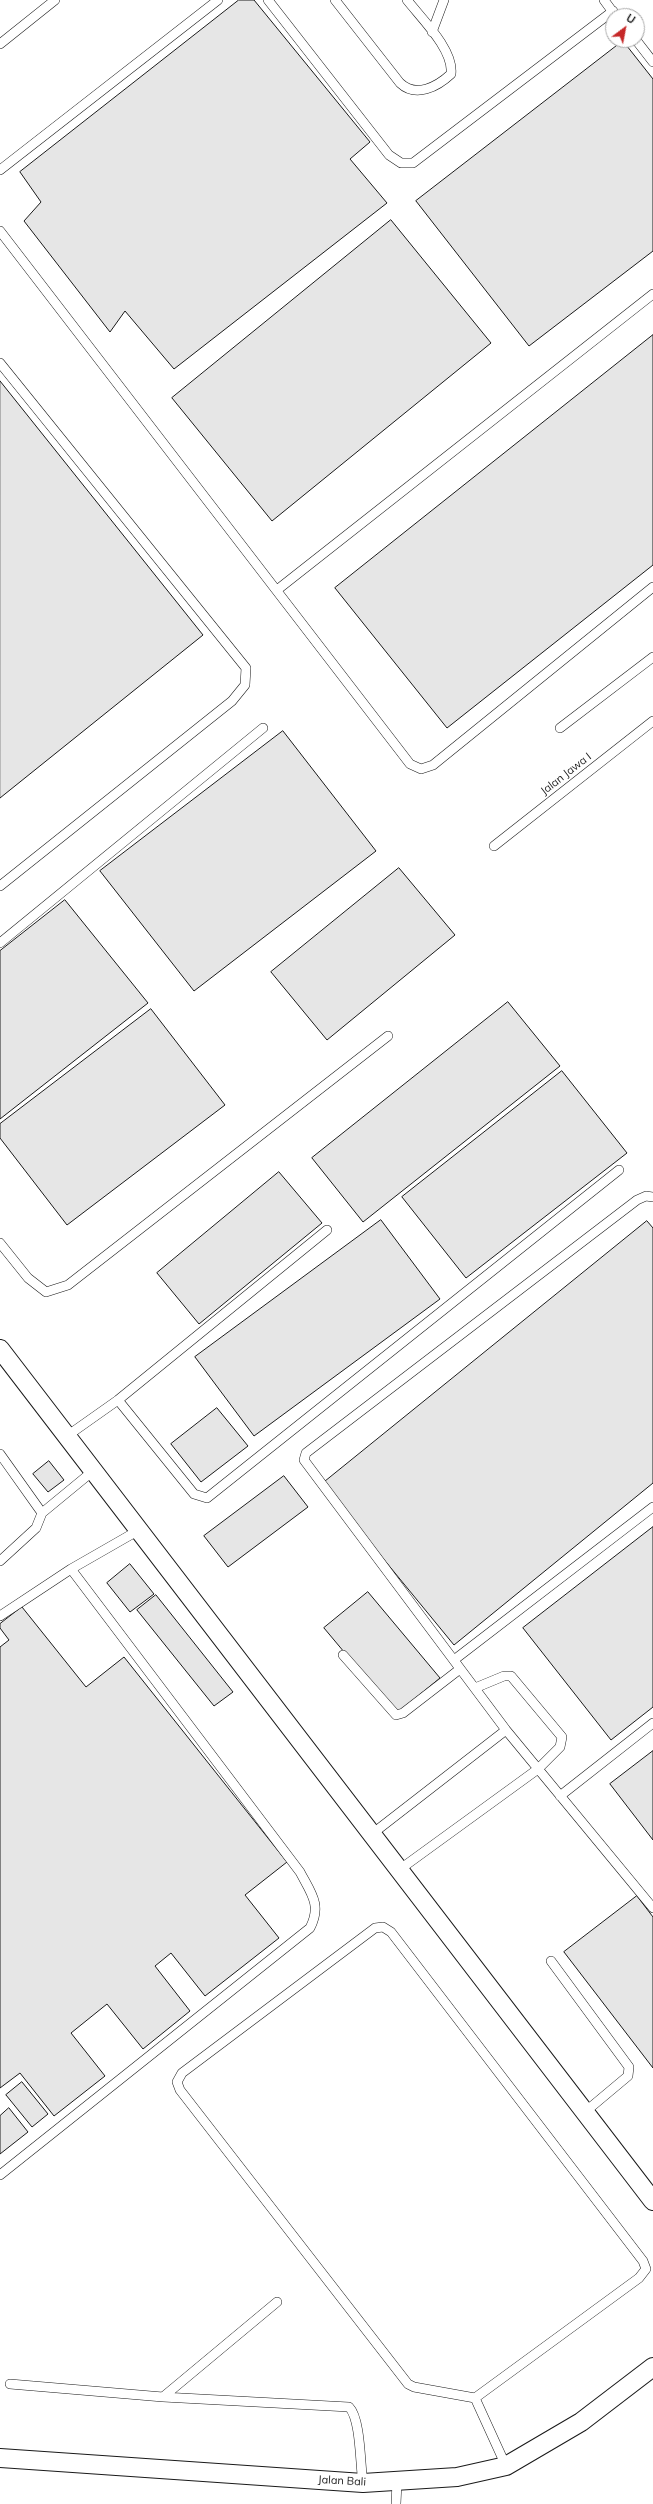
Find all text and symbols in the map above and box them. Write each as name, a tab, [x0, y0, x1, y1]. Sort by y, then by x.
north arrow	[605, 8, 645, 48]
text: U	[624, 11, 638, 27]
street label: Jalan Jawa I	[538, 750, 594, 798]
street label: Jalan Bali	[318, 2473, 366, 2489]

